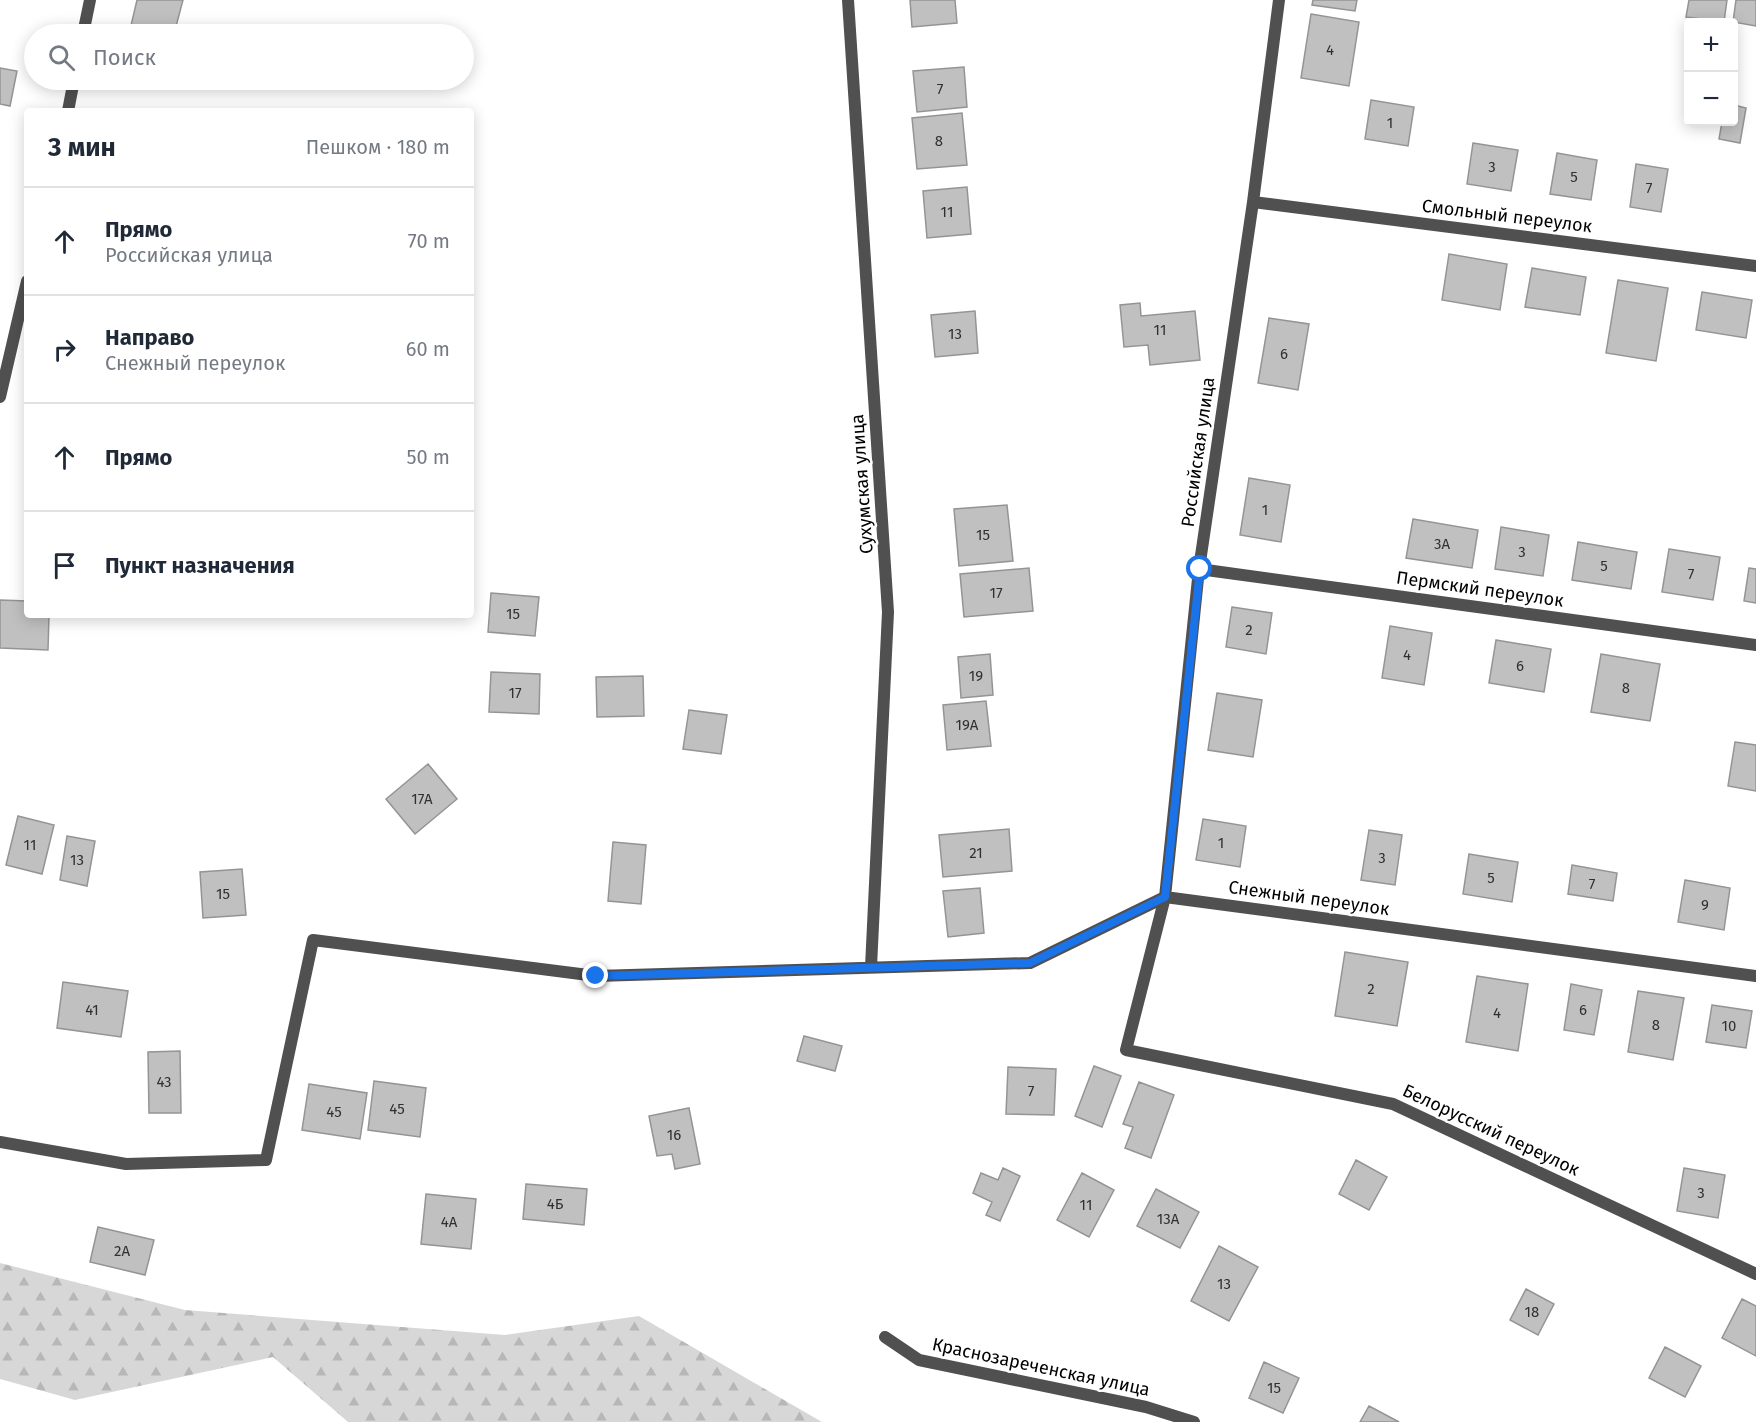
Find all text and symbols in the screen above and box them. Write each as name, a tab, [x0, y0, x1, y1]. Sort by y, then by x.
map controls	[1684, 18, 1738, 126]
button: +	[1684, 18, 1738, 72]
search box	[24, 24, 474, 90]
icon: search	[45, 41, 78, 74]
house number: 4	[1326, 41, 1334, 59]
text: Поиск	[93, 44, 156, 71]
button: −	[1684, 72, 1738, 126]
house number: 7	[937, 80, 944, 98]
house number: 1	[1387, 114, 1393, 132]
text: 3 мин	[48, 132, 116, 163]
house number: 8	[935, 132, 943, 150]
text: Пешком · 180 m	[306, 135, 450, 159]
house number: 3	[1488, 158, 1496, 176]
house number: 5	[1570, 168, 1578, 186]
house number: 7	[1646, 179, 1653, 197]
street label: Смольный переулок	[1421, 195, 1594, 237]
house number: 11	[941, 203, 953, 221]
text: Прямо	[105, 216, 172, 243]
icon: ahead	[48, 225, 81, 258]
text: 70 m	[408, 229, 450, 253]
text: Российская улица	[105, 243, 273, 267]
house number: 11	[1154, 321, 1166, 339]
text: Направо	[105, 324, 194, 351]
house number: 13	[948, 325, 962, 343]
icon: right	[48, 333, 81, 366]
text: 60 m	[406, 337, 450, 361]
house number: 6	[1280, 345, 1288, 363]
text: Снежный переулок	[105, 351, 285, 375]
street label: Российская улица	[1177, 376, 1219, 528]
street label: Сухумская улица	[846, 413, 878, 555]
icon: ahead	[48, 441, 81, 474]
text: Прямо	[105, 444, 172, 471]
text: 50 m	[406, 445, 450, 469]
house number: 1	[1262, 501, 1268, 519]
house number: 15	[976, 526, 990, 544]
house number: 3А	[1434, 535, 1450, 553]
house number: 3	[1518, 543, 1526, 561]
icon: arrive	[48, 549, 81, 582]
text: Пункт назначения	[105, 552, 295, 579]
route start	[1186, 555, 1212, 581]
house number: 5	[1600, 557, 1608, 575]
house number: 7	[1688, 565, 1695, 583]
street label: Пермский переулок	[1395, 566, 1566, 612]
house number: 17	[989, 584, 1003, 602]
house number: 15	[506, 605, 520, 623]
house number: 2	[1245, 621, 1253, 639]
house number: 4	[1403, 646, 1411, 664]
house number: 6	[1516, 657, 1524, 675]
house number: 19	[969, 667, 983, 685]
house number: 8	[1622, 679, 1630, 697]
house number: 17	[508, 684, 522, 702]
house number: 19А	[956, 716, 979, 734]
house number: 17А	[411, 790, 433, 808]
house number: 1	[1218, 834, 1224, 852]
house number: 11	[24, 836, 36, 854]
house number: 21	[969, 844, 983, 862]
house number: 3	[1378, 849, 1386, 867]
house number: 13	[70, 851, 84, 869]
house number: 5	[1487, 869, 1495, 887]
house number: 7	[1589, 875, 1596, 893]
street label: Снежный переулок	[1227, 876, 1392, 920]
house number: 15	[216, 885, 230, 903]
house number: 9	[1701, 896, 1709, 914]
route end	[582, 962, 608, 988]
house number: 2	[1367, 980, 1375, 998]
house number: 41	[85, 1001, 99, 1019]
house number: 6	[1579, 1001, 1587, 1019]
house number: 4	[1493, 1004, 1501, 1022]
house number: 8	[1652, 1016, 1660, 1034]
house number: 10	[1722, 1017, 1736, 1035]
house number: 43	[156, 1073, 172, 1091]
street label: Белорусский переулок	[1399, 1079, 1584, 1181]
house number: 7	[1028, 1082, 1035, 1100]
house number: 45	[389, 1100, 405, 1118]
house number: 45	[326, 1103, 342, 1121]
house number: 16	[667, 1126, 681, 1144]
house number: 3	[1697, 1184, 1705, 1202]
house number: 4Б	[547, 1195, 564, 1213]
house number: 11	[1080, 1196, 1092, 1214]
house number: 13А	[1157, 1210, 1180, 1228]
house number: 4А	[441, 1213, 458, 1231]
house number: 2А	[114, 1242, 130, 1260]
house number: 13	[1217, 1275, 1231, 1293]
house number: 18	[1525, 1303, 1539, 1321]
street label: Краснозареченская улица	[930, 1333, 1152, 1401]
house number: 15	[1267, 1379, 1281, 1397]

